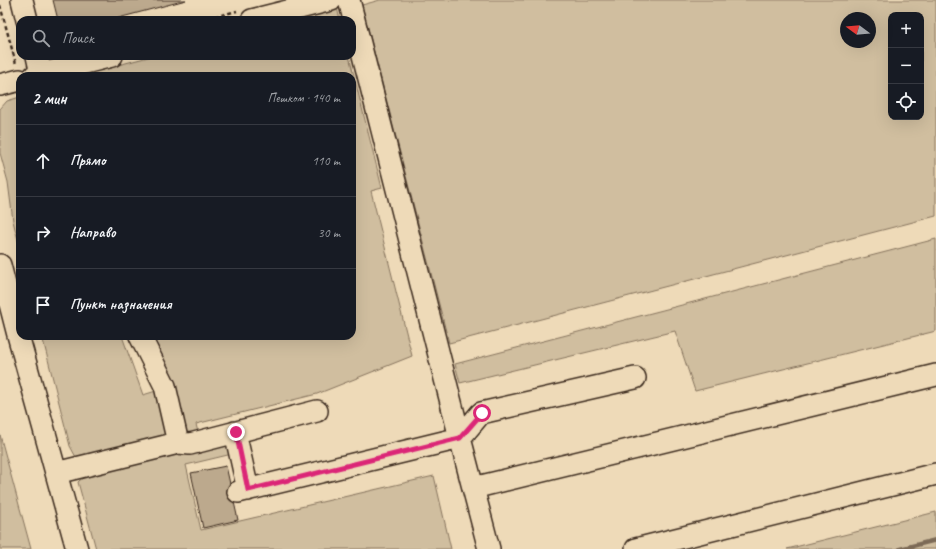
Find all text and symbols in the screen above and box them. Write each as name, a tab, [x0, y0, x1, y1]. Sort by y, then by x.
north arrow	[840, 12, 876, 48]
map controls	[888, 12, 924, 120]
button: +	[888, 12, 924, 48]
search box	[16, 16, 356, 60]
icon: search	[30, 27, 52, 49]
text: Поиск	[62, 29, 94, 48]
button: −	[888, 48, 924, 84]
button: locate	[888, 84, 924, 120]
text: 2 мин	[32, 88, 67, 109]
text: Пешком · 140 m	[267, 90, 340, 106]
icon: ahead	[32, 150, 54, 172]
text: Прямо	[70, 151, 106, 170]
text: 110 m	[312, 153, 340, 169]
icon: right	[32, 222, 54, 244]
text: Направо	[70, 223, 116, 242]
text: 30 m	[318, 225, 340, 241]
icon: arrive	[32, 294, 54, 316]
text: Пункт назначения	[70, 295, 172, 314]
route start	[473, 404, 491, 422]
route end	[227, 423, 245, 441]

